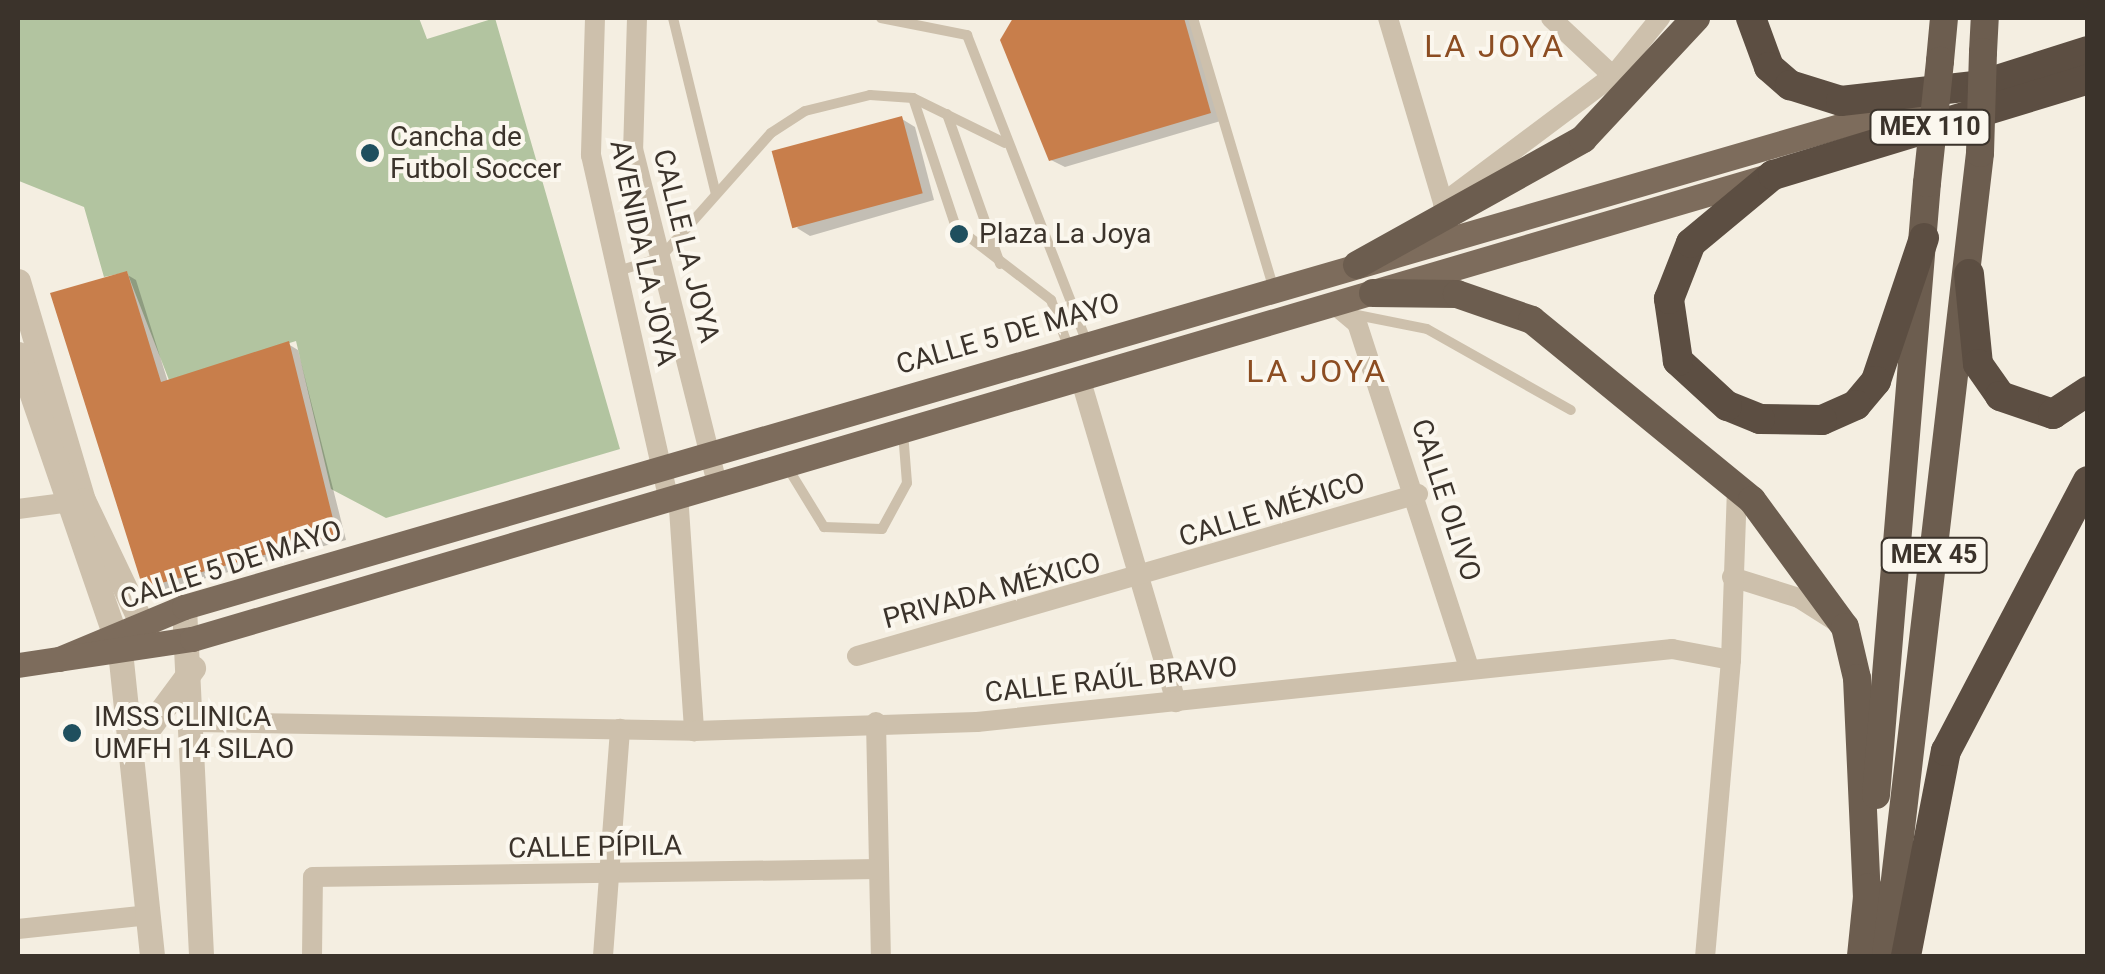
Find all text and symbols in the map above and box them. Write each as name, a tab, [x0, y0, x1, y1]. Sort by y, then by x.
district label: LA JOYA	[1424, 27, 1566, 65]
road number: MEX 110	[1868, 107, 1992, 147]
place label: Cancha de Futbol Soccer	[390, 120, 561, 186]
street label: AVENIDA LA JOYA	[603, 137, 683, 369]
marker: Cancha de Futbol Soccer	[359, 142, 381, 164]
street label: CALLE LA JOYA	[646, 146, 726, 346]
place label: Plaza La Joya	[979, 217, 1152, 251]
marker: Plaza La Joya	[948, 223, 970, 245]
street label: CALLE 5 DE MAYO	[892, 286, 1124, 382]
district label: LA JOYA	[1246, 352, 1388, 390]
street label: CALLE OLIVO	[1404, 415, 1488, 585]
street label: CALLE MÉXICO	[1175, 466, 1369, 554]
street label: CALLE 5 DE MAYO	[116, 513, 346, 617]
road number: MEX 45	[1879, 535, 1989, 575]
street label: PRIVADA MÉXICO	[880, 546, 1104, 636]
street label: CALLE RAÚL BRAVO	[983, 650, 1239, 710]
place label: IMSS CLINICA UMFH 14 SILAO	[94, 700, 294, 766]
marker: IMSS CLINICA UMFH 14 SILAO	[59, 720, 85, 746]
street label: CALLE PÍPILA	[508, 829, 682, 865]

